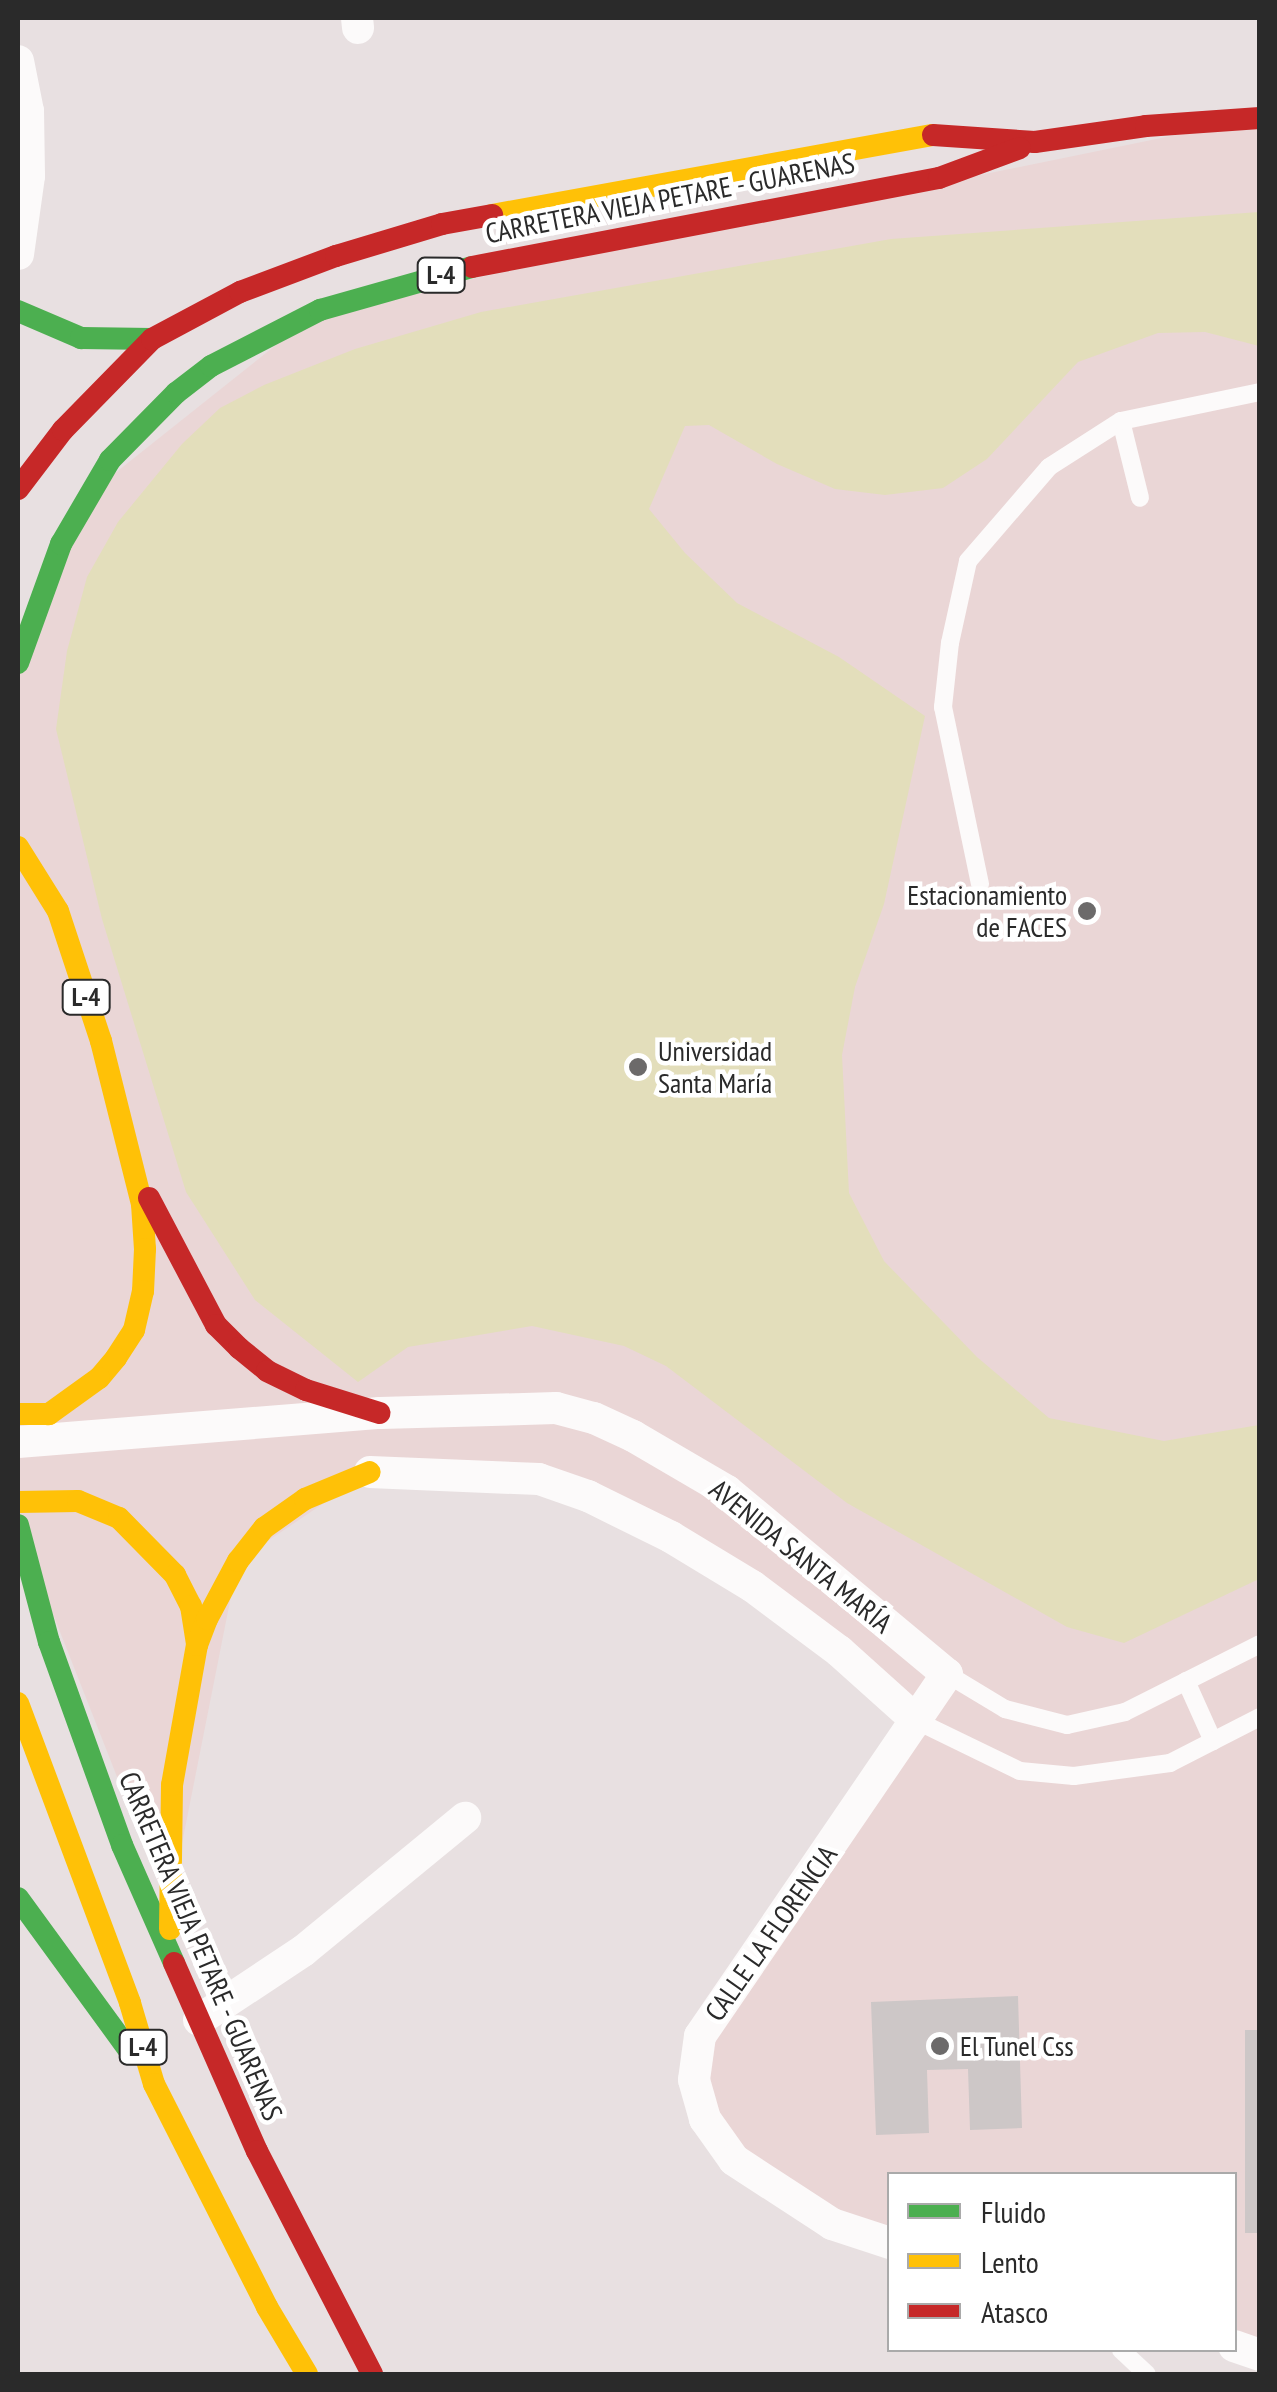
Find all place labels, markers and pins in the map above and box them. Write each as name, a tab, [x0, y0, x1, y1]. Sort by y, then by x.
place label: Estacionamiento de FACES	[907, 878, 1067, 944]
marker: Estacionamiento de FACES	[1076, 900, 1098, 922]
place label: Universidad Santa María	[658, 1034, 772, 1100]
marker: Universidad Santa María	[627, 1056, 649, 1078]
place label: El Tunel Css	[960, 2029, 1074, 2063]
marker: El Tunel Css	[929, 2035, 951, 2057]

